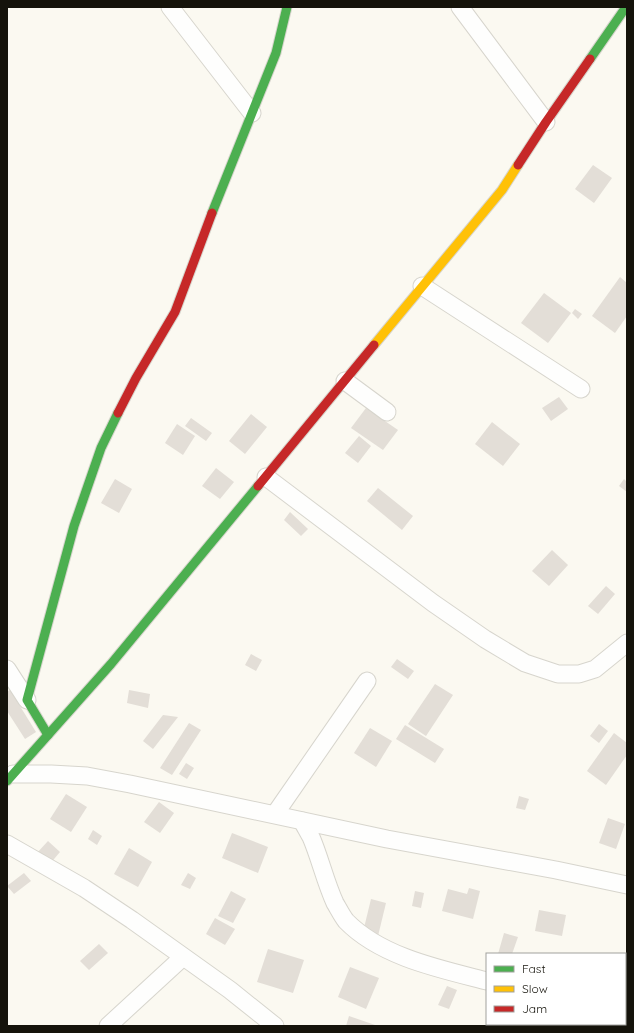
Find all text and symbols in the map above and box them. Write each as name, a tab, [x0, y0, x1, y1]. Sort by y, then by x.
legend	[486, 953, 626, 1025]
text: Fast	[522, 961, 546, 976]
text: Slow	[522, 981, 548, 996]
text: Jam	[522, 1001, 547, 1016]

